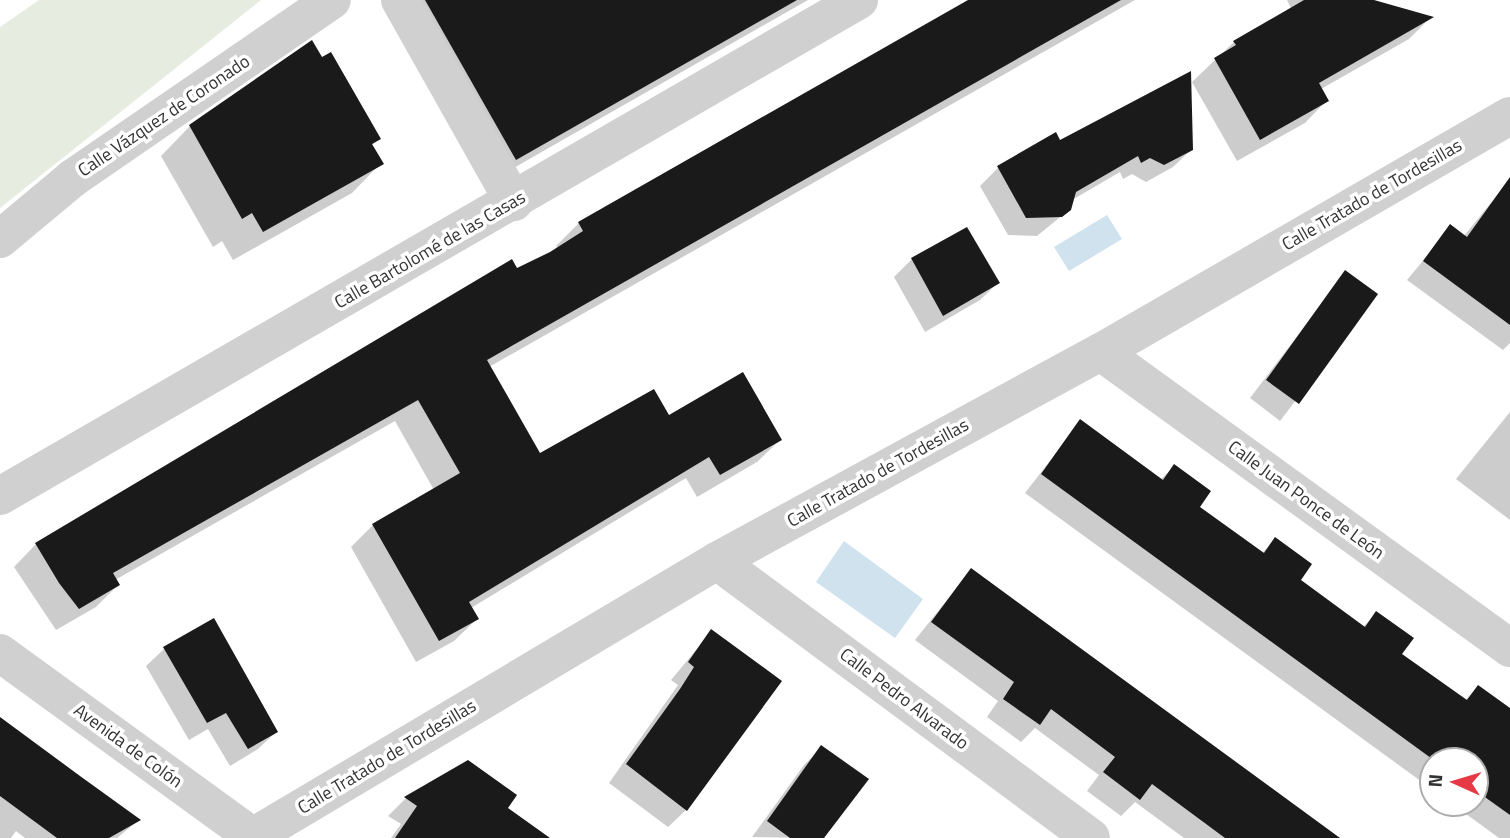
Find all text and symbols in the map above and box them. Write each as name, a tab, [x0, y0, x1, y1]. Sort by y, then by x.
street label: Calle Vázquez de Coronado	[74, 50, 254, 182]
street label: Calle Tratado de Tordesillas	[1278, 135, 1466, 255]
street label: Calle Bartolomé de las Casas	[331, 186, 529, 314]
street label: Calle Tratado de Tordesillas	[783, 414, 973, 532]
street label: Calle Juan Ponce de León	[1224, 436, 1388, 564]
street label: Calle Pedro Alvarado	[835, 644, 973, 754]
street label: Calle Tratado de Tordesillas	[294, 695, 480, 819]
street label: Avenida de Colón	[69, 699, 187, 793]
north arrow	[1419, 747, 1489, 817]
text: N	[1420, 773, 1449, 788]

